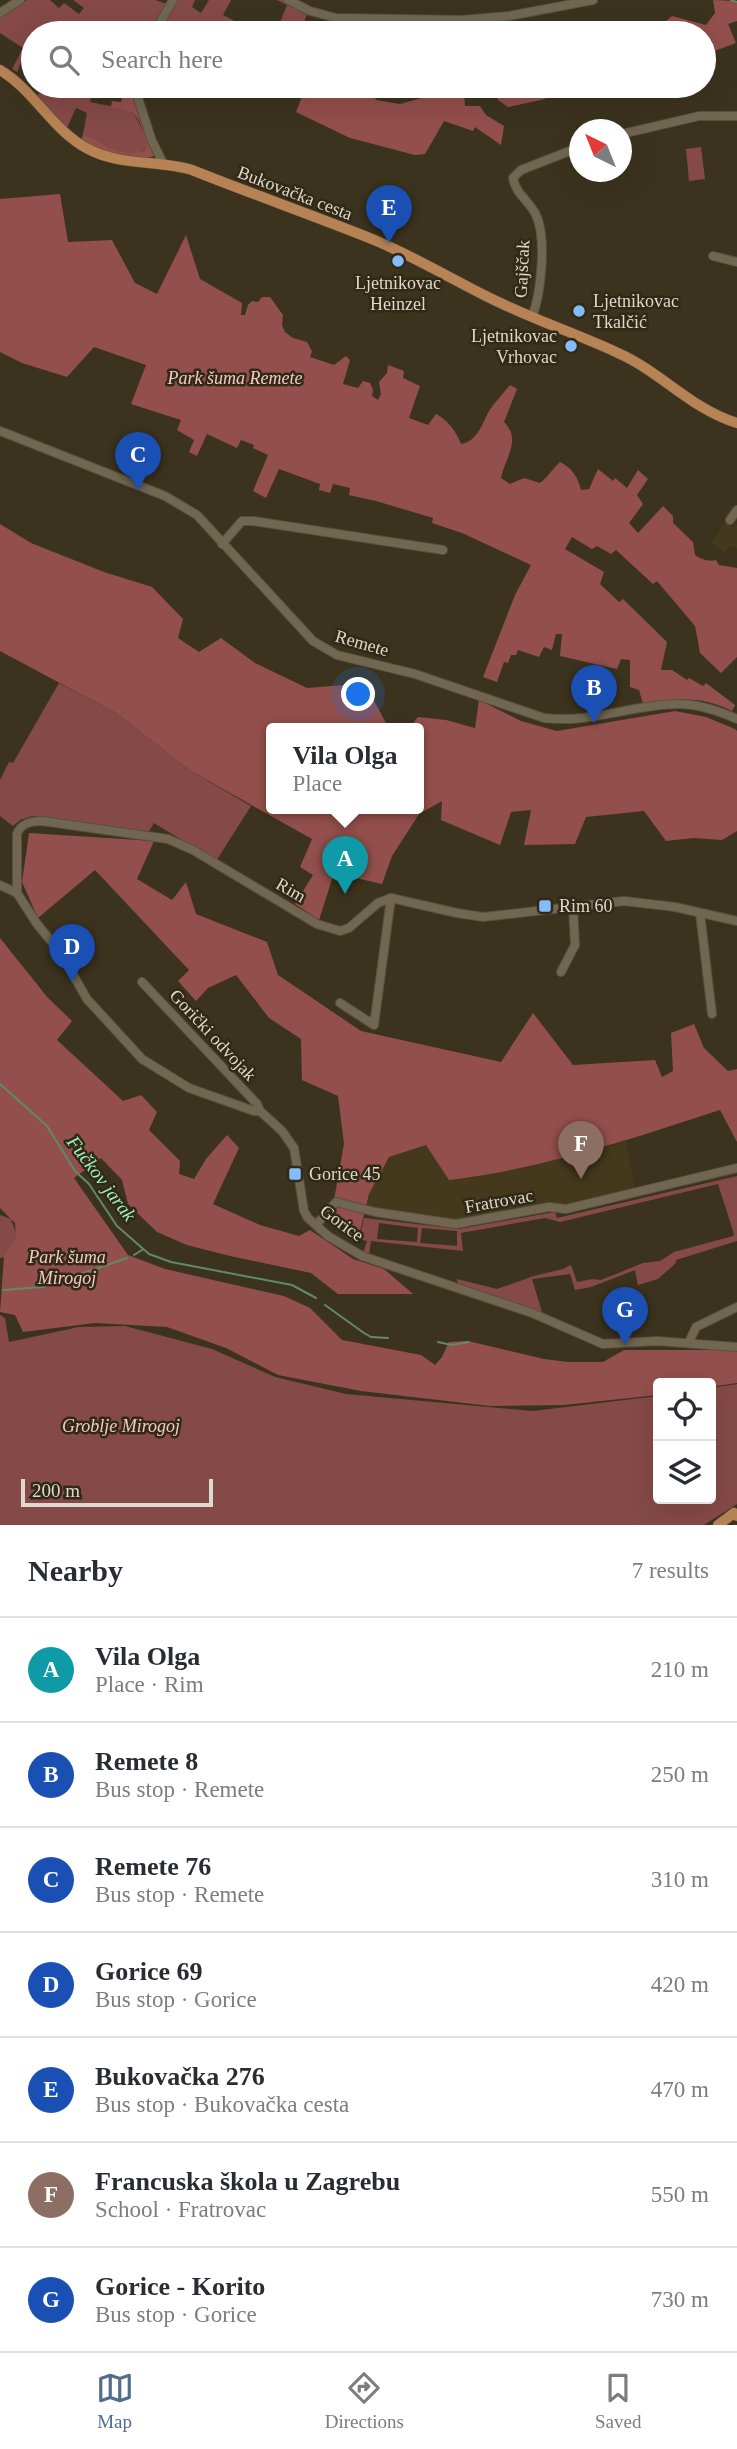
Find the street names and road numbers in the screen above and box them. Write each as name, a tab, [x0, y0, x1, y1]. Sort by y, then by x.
street label: Bukovačka cesta	[235, 162, 355, 224]
street label: Gajščak	[510, 240, 534, 298]
street label: Remete	[333, 626, 391, 660]
street label: Rim	[273, 874, 309, 906]
street label: Gorički odvojak	[166, 985, 260, 1085]
street label: Fratrovac	[463, 1185, 535, 1217]
street label: Gorice	[316, 1201, 368, 1245]

